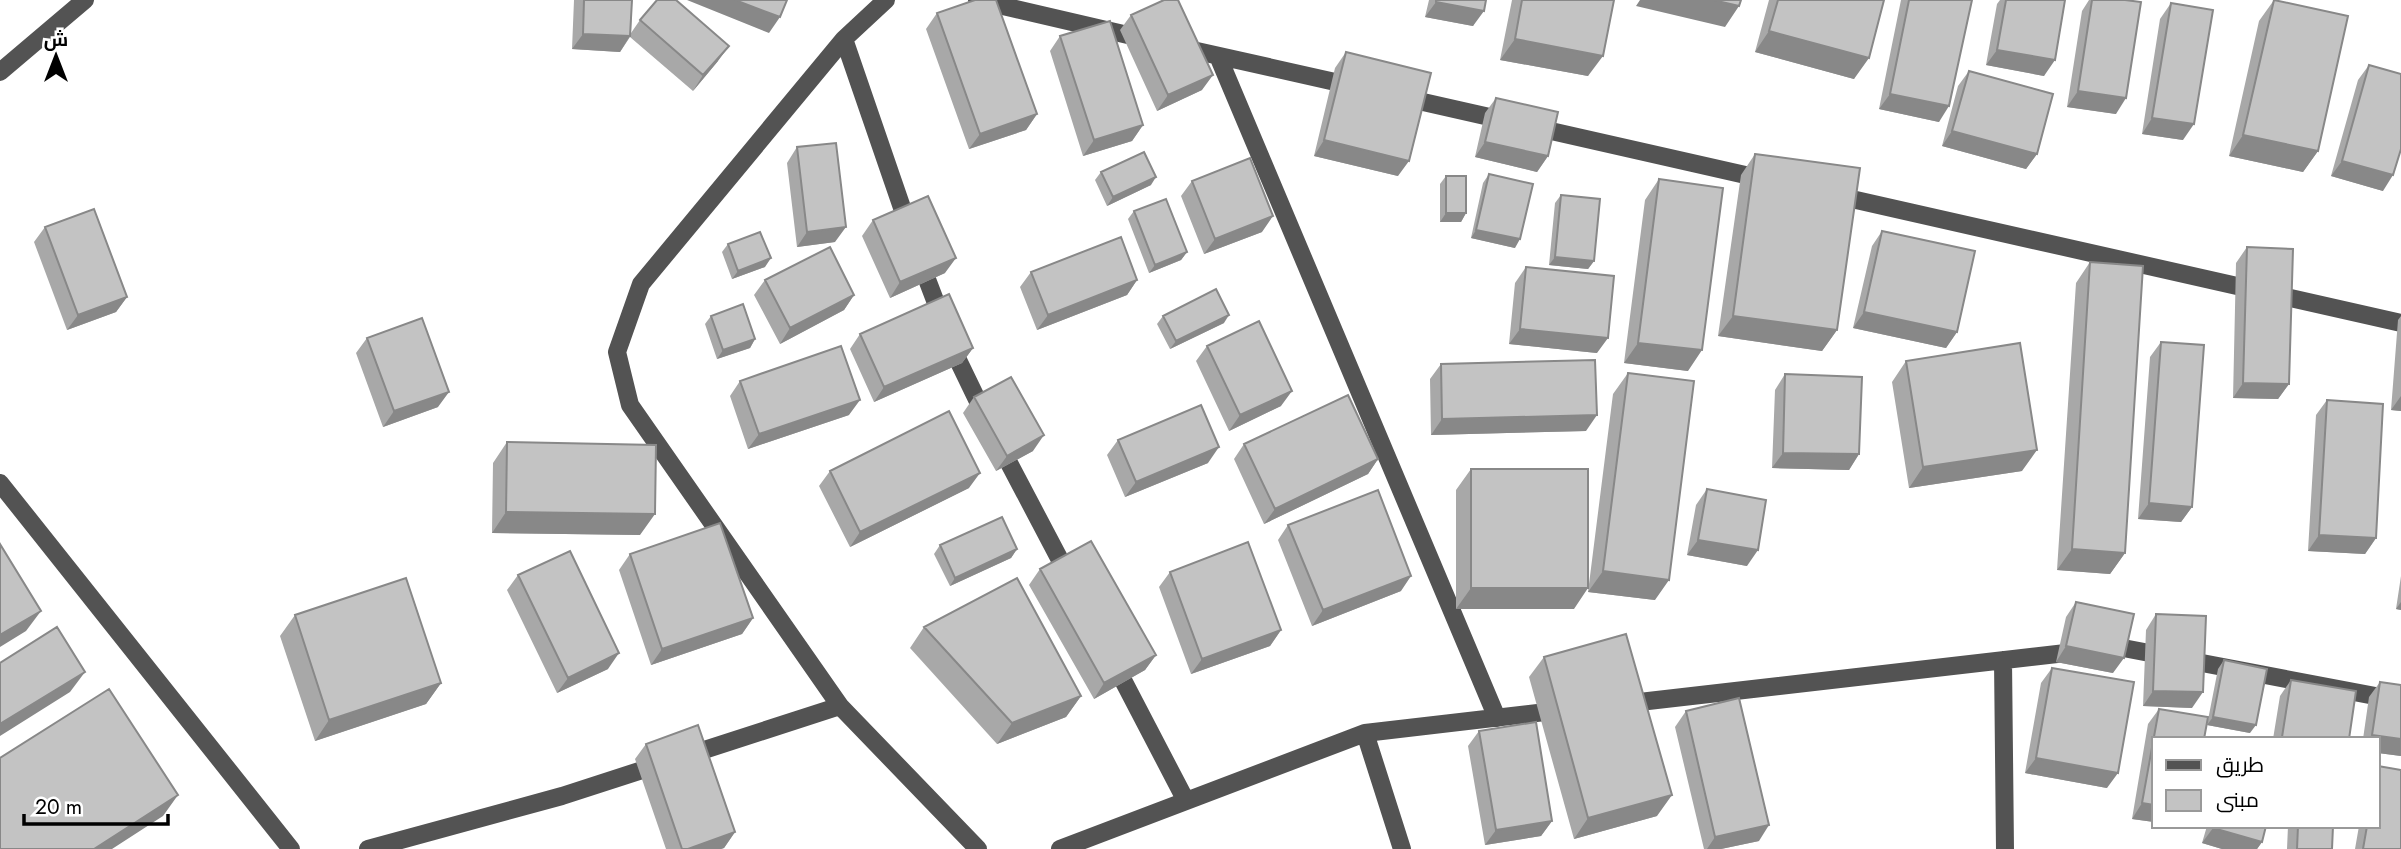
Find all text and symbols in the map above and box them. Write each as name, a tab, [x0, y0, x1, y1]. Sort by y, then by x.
north arrow	[21, 21, 91, 91]
text: ش	[44, 26, 68, 53]
legend	[2152, 737, 2380, 828]
text: طريق	[2216, 750, 2264, 780]
scale bar	[24, 782, 168, 826]
text: مبنى	[2216, 785, 2259, 815]
text: 20 m	[35, 792, 82, 822]

